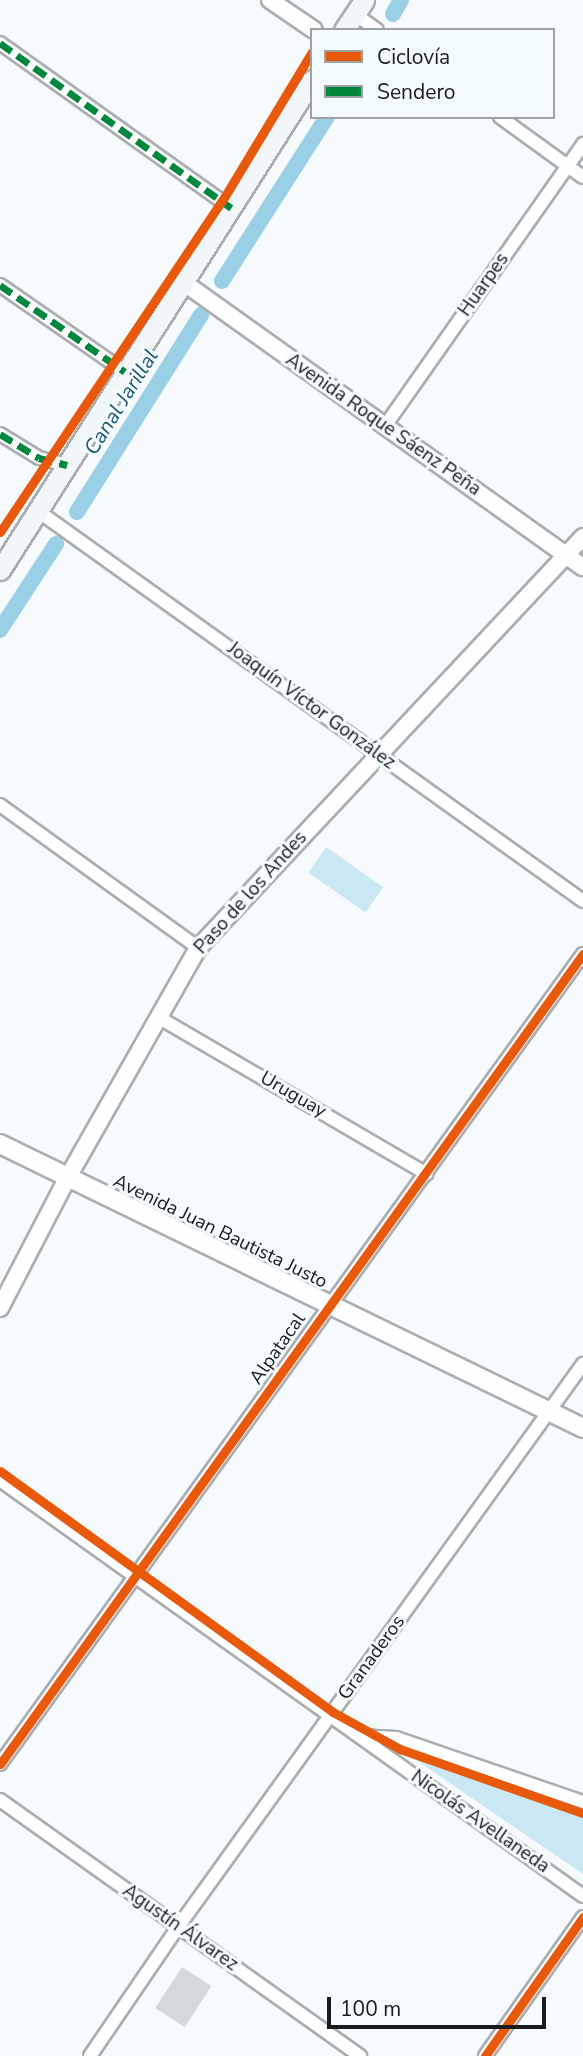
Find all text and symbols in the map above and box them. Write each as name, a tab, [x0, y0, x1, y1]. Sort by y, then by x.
legend	[310, 28, 555, 119]
text: Ciclovía	[377, 43, 450, 71]
text: Sendero	[377, 78, 456, 106]
street label: Huarpes	[454, 249, 514, 321]
water label: Canal Jarillal	[79, 345, 163, 459]
street label: Avenida Roque Sáenz Peña	[281, 349, 485, 501]
street label: Joaquín Víctor González	[223, 637, 399, 775]
street label: Paso de los Andes	[190, 827, 312, 959]
street label: Uruguay	[256, 1067, 330, 1123]
street label: Avenida Juan Bautista Justo	[109, 1170, 331, 1294]
street label: Alpatacal	[245, 1309, 311, 1389]
street label: Granaderos	[334, 1611, 410, 1705]
street label: Nicolás Avellaneda	[406, 1766, 554, 1878]
street label: Agustín Álvarez	[118, 1880, 242, 1976]
scale bar	[331, 1982, 550, 2026]
text: 100 m	[340, 1995, 401, 2023]

